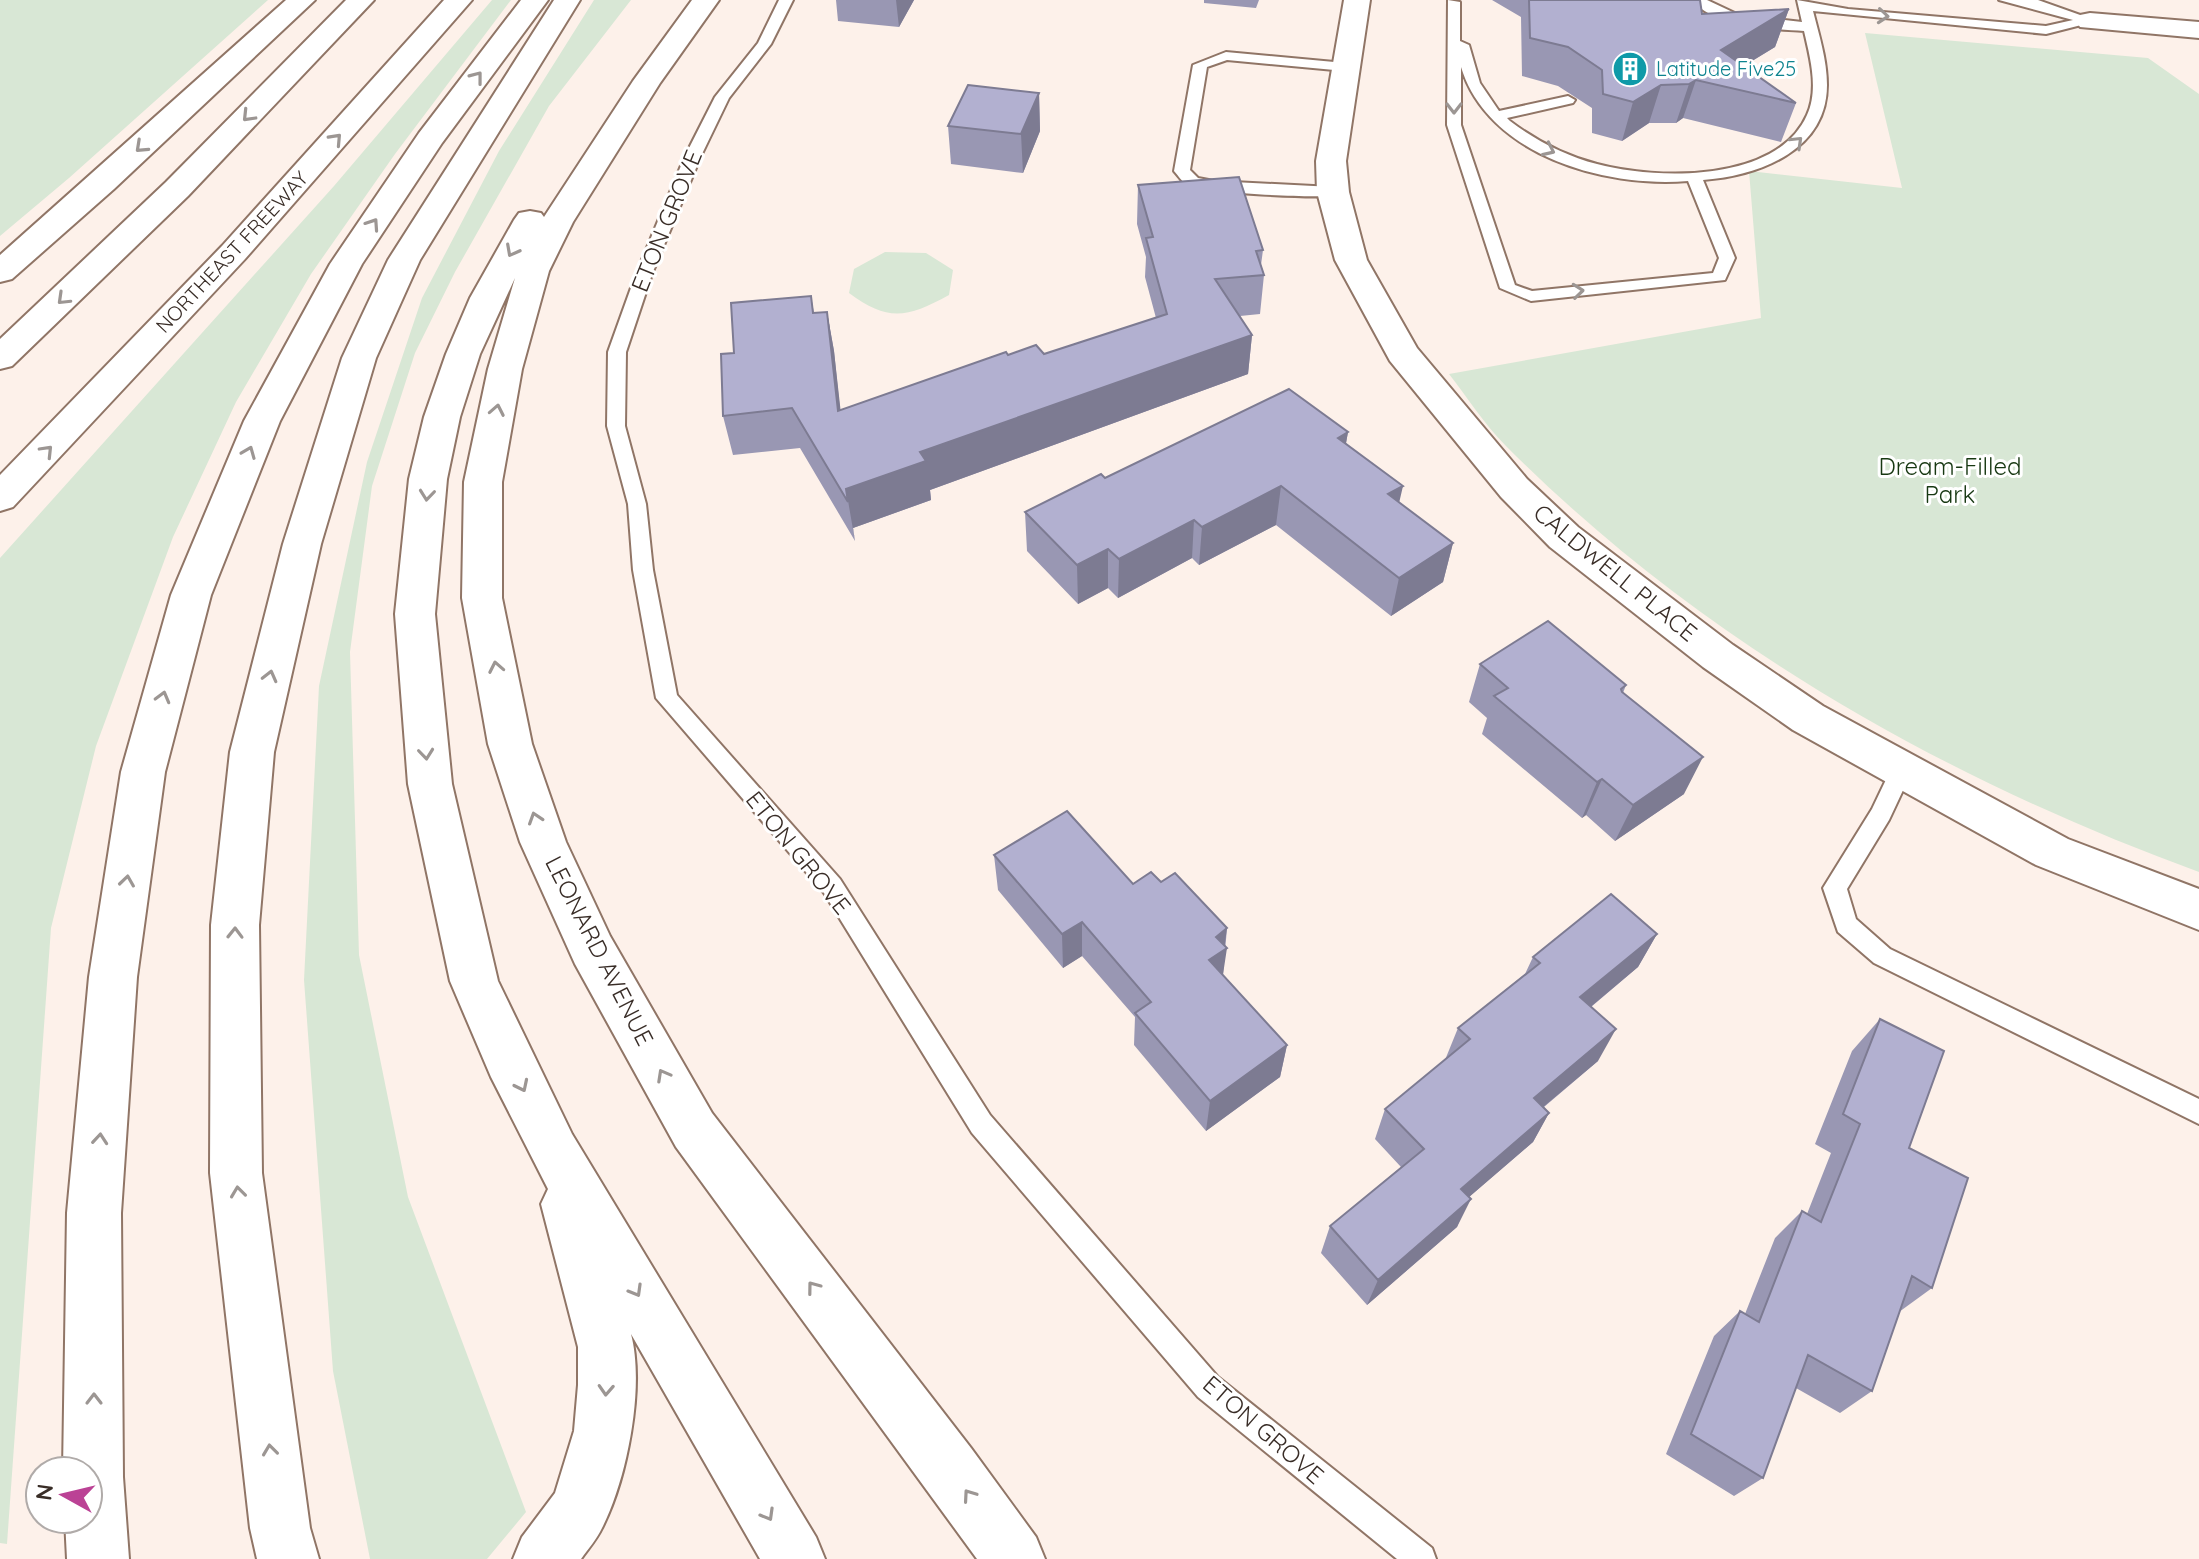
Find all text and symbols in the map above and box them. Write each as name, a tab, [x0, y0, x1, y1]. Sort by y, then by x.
one-way arrow	[1876, 8, 1889, 25]
building icon: Latitude Five25	[1611, 50, 1649, 88]
place label: Latitude Five25	[1656, 56, 1796, 81]
one-way arrow	[468, 71, 482, 86]
one-way arrow	[1445, 102, 1463, 115]
one-way arrow	[243, 107, 257, 121]
one-way arrow	[326, 134, 340, 149]
one-way arrow	[1788, 137, 1802, 152]
one-way arrow	[136, 138, 150, 153]
one-way arrow	[1541, 140, 1555, 156]
street label: ETON GROVE	[624, 145, 708, 296]
street label: NORTHEAST FREEWAY	[150, 166, 313, 338]
one-way arrow	[363, 218, 378, 232]
one-way arrow	[507, 243, 522, 257]
one-way arrow	[1572, 283, 1585, 300]
one-way arrow	[58, 289, 72, 304]
one-way arrow	[488, 403, 505, 416]
one-way arrow	[37, 445, 51, 460]
one-way arrow	[239, 446, 256, 460]
park label: Dream-Filled Park	[1878, 451, 2022, 509]
one-way arrow	[418, 489, 435, 502]
street label: CALDWELL PLACE	[1528, 497, 1703, 647]
one-way arrow	[488, 660, 505, 674]
one-way arrow	[261, 669, 278, 683]
one-way arrow	[154, 690, 170, 704]
one-way arrow	[418, 748, 435, 761]
street label: ETON GROVE	[740, 785, 858, 920]
one-way arrow	[528, 812, 544, 826]
street label: LEONARD AVENUE	[539, 851, 661, 1050]
one-way arrow	[118, 874, 135, 887]
one-way arrow	[227, 926, 244, 938]
one-way arrow	[657, 1069, 673, 1084]
one-way arrow	[512, 1077, 527, 1092]
one-way arrow	[91, 1132, 108, 1145]
one-way arrow	[230, 1185, 247, 1199]
one-way arrow	[626, 1282, 642, 1297]
one-way arrow	[808, 1282, 823, 1296]
street label: ETON GROVE	[1197, 1369, 1330, 1490]
one-way arrow	[598, 1384, 615, 1397]
one-way arrow	[85, 1392, 103, 1405]
one-way arrow	[262, 1443, 279, 1456]
north arrow	[24, 1455, 104, 1535]
text: N	[29, 1482, 59, 1502]
one-way arrow	[964, 1490, 979, 1504]
one-way arrow	[758, 1506, 774, 1521]

